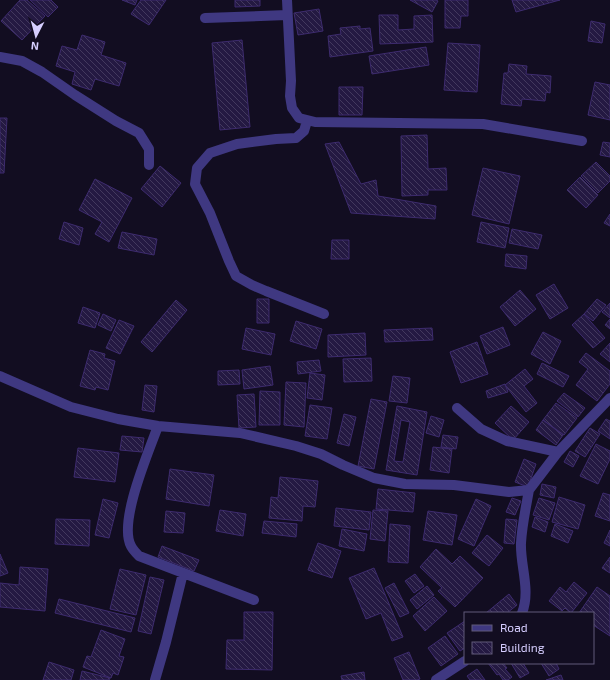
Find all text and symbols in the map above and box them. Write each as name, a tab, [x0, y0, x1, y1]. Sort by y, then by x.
north arrow	[16, 16, 56, 56]
text: N	[30, 40, 40, 53]
legend	[464, 612, 594, 664]
text: Road	[500, 620, 528, 634]
text: Building	[500, 640, 545, 654]

